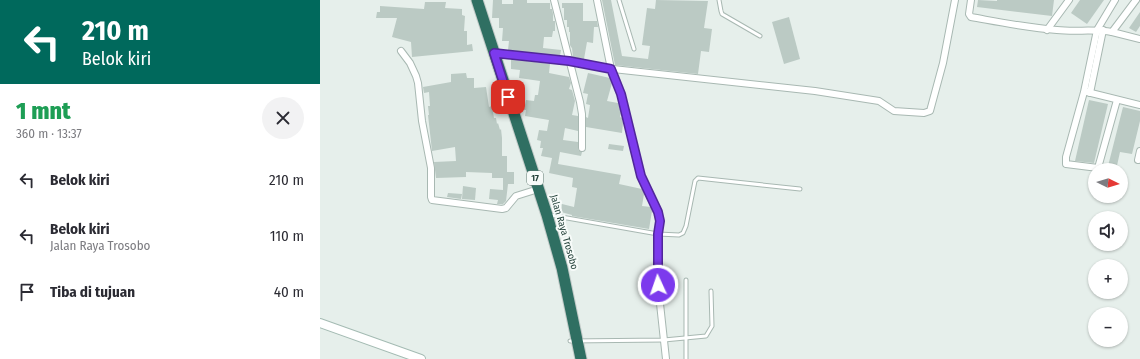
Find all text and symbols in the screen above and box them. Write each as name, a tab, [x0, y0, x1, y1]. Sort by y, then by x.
text: 210 m	[82, 14, 149, 47]
icon: left	[16, 16, 68, 68]
text: Belok kiri	[82, 48, 151, 70]
pin	[491, 80, 525, 114]
icon: arrive	[497, 86, 519, 108]
text: 1 mnt	[16, 97, 71, 125]
button: close	[262, 97, 304, 139]
text: 360 m · 13:37	[16, 126, 82, 141]
north arrow	[1088, 163, 1128, 203]
map controls	[1088, 163, 1128, 347]
icon: left	[16, 169, 38, 191]
text: Belok kiri	[50, 171, 110, 189]
text: 210 m	[269, 171, 304, 189]
road number: 17	[527, 171, 543, 185]
street label: Jalan Raya Trosobo	[548, 193, 580, 271]
button: sound	[1088, 211, 1128, 251]
text: Belok kiri	[50, 220, 110, 238]
icon: left	[16, 225, 38, 247]
text: 110 m	[270, 227, 304, 245]
text: Jalan Raya Trosobo	[50, 238, 150, 253]
button: +	[1088, 259, 1128, 299]
position arrow	[637, 264, 679, 306]
icon: arrive	[16, 281, 38, 303]
text: Tiba di tujuan	[50, 283, 135, 301]
text: 40 m	[274, 283, 304, 301]
button: −	[1088, 307, 1128, 347]

